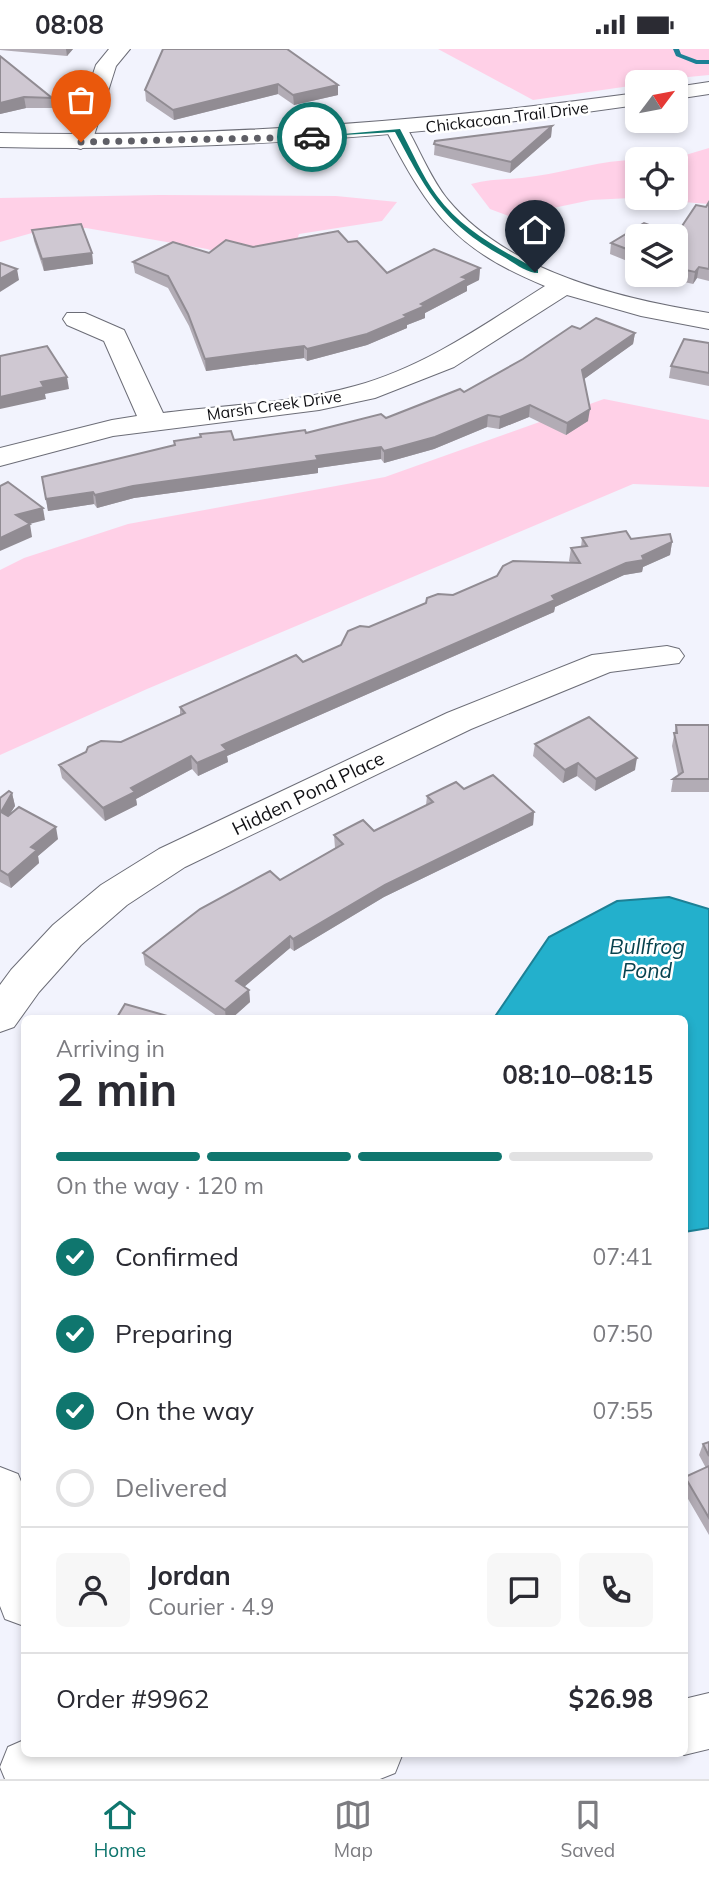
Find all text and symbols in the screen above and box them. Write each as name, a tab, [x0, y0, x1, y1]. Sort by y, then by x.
text: 08:08	[35, 8, 104, 41]
pin	[51, 70, 111, 142]
north arrow	[625, 70, 688, 133]
map controls	[625, 70, 688, 287]
icon: bag	[62, 81, 100, 119]
street label: Chickacoan Trail Drive	[424, 97, 590, 137]
courier	[277, 102, 347, 172]
icon: car	[293, 118, 331, 156]
button: locate	[625, 147, 688, 210]
pin	[505, 200, 565, 272]
icon: home	[516, 211, 554, 249]
button: layers	[625, 224, 688, 287]
street label: Marsh Creek Drive	[205, 386, 343, 424]
street label: Hidden Pond Place	[228, 746, 388, 840]
water label: Bullfrog Pond	[609, 933, 685, 983]
text: Arriving in	[56, 1034, 165, 1063]
text: 08:10–08:15	[502, 1058, 653, 1091]
text: 2 min	[56, 1060, 177, 1118]
text: On the way · 120 m	[56, 1171, 264, 1200]
icon: check	[56, 1238, 94, 1276]
text: Confirmed	[115, 1240, 239, 1273]
text: 07:41	[593, 1242, 653, 1271]
icon: check	[56, 1315, 94, 1353]
text: Preparing	[115, 1317, 233, 1350]
text: 07:50	[593, 1319, 653, 1348]
icon: check	[56, 1392, 94, 1430]
text: On the way	[115, 1394, 254, 1427]
text: 07:55	[593, 1396, 653, 1425]
text: Delivered	[115, 1471, 228, 1504]
button: person	[56, 1553, 130, 1627]
button: chat	[487, 1553, 561, 1627]
button: phone	[579, 1553, 653, 1627]
text: Jordan	[148, 1559, 231, 1592]
text: Courier · 4.9	[148, 1592, 274, 1621]
text: Order #9962	[56, 1682, 209, 1715]
text: $26.98	[569, 1682, 653, 1715]
tab: Home	[94, 1796, 146, 1862]
tab: Map	[334, 1796, 373, 1862]
tab: Saved	[560, 1796, 615, 1862]

